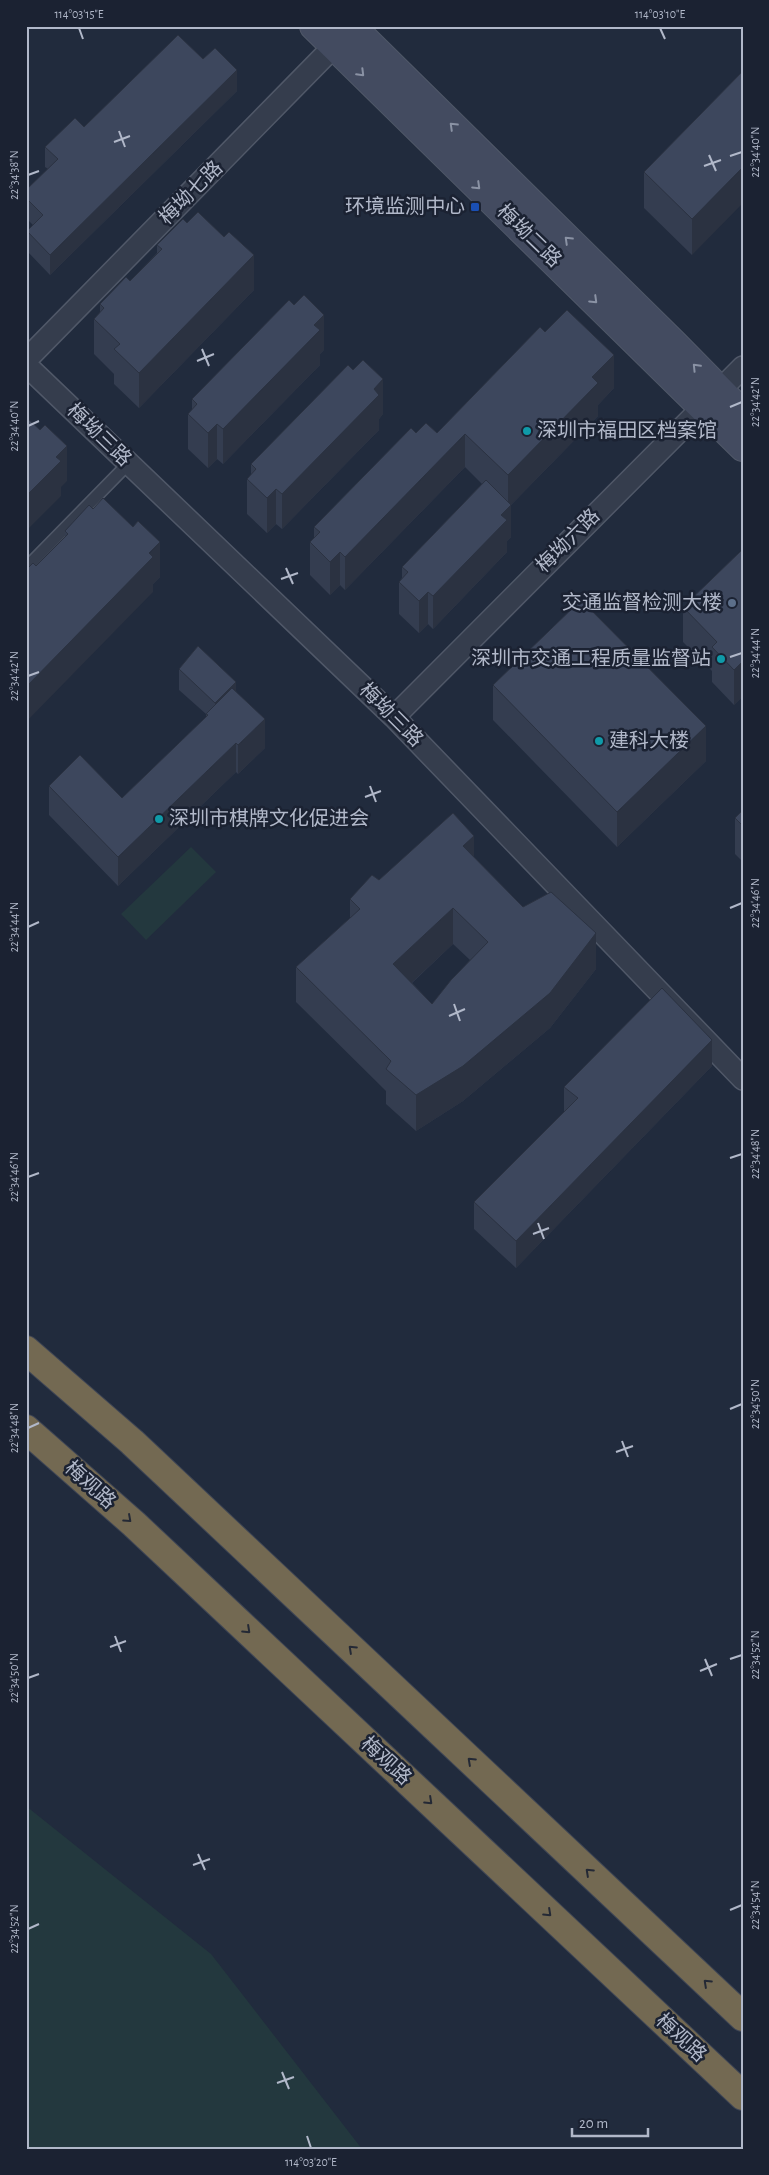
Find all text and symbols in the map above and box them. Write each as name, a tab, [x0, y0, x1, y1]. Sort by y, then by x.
text: 114°03'15"E	[54, 8, 104, 20]
text: 114°03'10"E	[635, 8, 685, 20]
one-way arrow	[355, 67, 364, 76]
one-way arrow	[449, 123, 458, 132]
text: 22°34'40"N	[749, 127, 761, 177]
text: 22°34'38"N	[8, 150, 20, 200]
street label: 梅坳七路	[155, 157, 226, 228]
one-way arrow	[472, 180, 481, 189]
place label: 环境监测中心	[345, 196, 465, 217]
street label: 梅坳二路	[493, 200, 565, 271]
marker: 环境监测中心	[469, 201, 481, 213]
one-way arrow	[565, 237, 574, 246]
one-way arrow	[588, 294, 597, 303]
one-way arrow	[693, 363, 702, 372]
text: 22°34'42"N	[749, 377, 761, 427]
street label: 梅坳三路	[63, 399, 135, 470]
text: 22°34'40"N	[8, 401, 20, 451]
place label: 深圳市福田区档案馆	[537, 419, 717, 441]
marker: 深圳市福田区档案馆	[521, 425, 533, 437]
street label: 梅坳六路	[532, 505, 603, 576]
place label: 交通监督检测大楼	[562, 591, 722, 613]
marker: 交通监督检测大楼	[726, 597, 738, 609]
text: 22°34'44"N	[749, 628, 761, 678]
place label: 深圳市交通工程质量监督站	[471, 647, 711, 669]
text: 22°34'42"N	[8, 651, 20, 701]
marker: 深圳市交通工程质量监督站	[715, 653, 727, 665]
street label: 梅坳三路	[356, 679, 427, 750]
place label: 建科大楼	[609, 730, 689, 751]
marker: 建科大楼	[593, 735, 605, 747]
place label: 深圳市棋牌文化促进会	[169, 807, 369, 829]
marker: 深圳市棋牌文化促进会	[153, 813, 165, 825]
text: 22°34'46"N	[749, 878, 761, 928]
text: 22°34'44"N	[8, 902, 20, 952]
text: 22°34'48"N	[749, 1129, 761, 1179]
text: 22°34'46"N	[8, 1152, 20, 1202]
text: 22°34'50"N	[749, 1379, 761, 1429]
text: 22°34'48"N	[8, 1403, 20, 1453]
street label: 梅观路	[61, 1457, 120, 1513]
one-way arrow	[123, 1513, 132, 1522]
one-way arrow	[241, 1624, 250, 1633]
text: 22°34'52"N	[749, 1630, 761, 1680]
one-way arrow	[349, 1646, 358, 1655]
text: 22°34'50"N	[8, 1653, 20, 1703]
street label: 梅观路	[357, 1732, 415, 1789]
one-way arrow	[467, 1758, 476, 1767]
one-way arrow	[423, 1795, 432, 1804]
one-way arrow	[586, 1869, 595, 1878]
text: 22°34'54"N	[749, 1880, 761, 1930]
text: 22°34'52"N	[8, 1904, 20, 1954]
one-way arrow	[542, 1907, 551, 1916]
one-way arrow	[704, 1980, 713, 1989]
street label: 梅观路	[652, 2009, 710, 2066]
scale bar	[572, 2105, 648, 2137]
text: 20 m	[579, 2116, 608, 2131]
text: 114°03'20"E	[285, 2156, 337, 2168]

